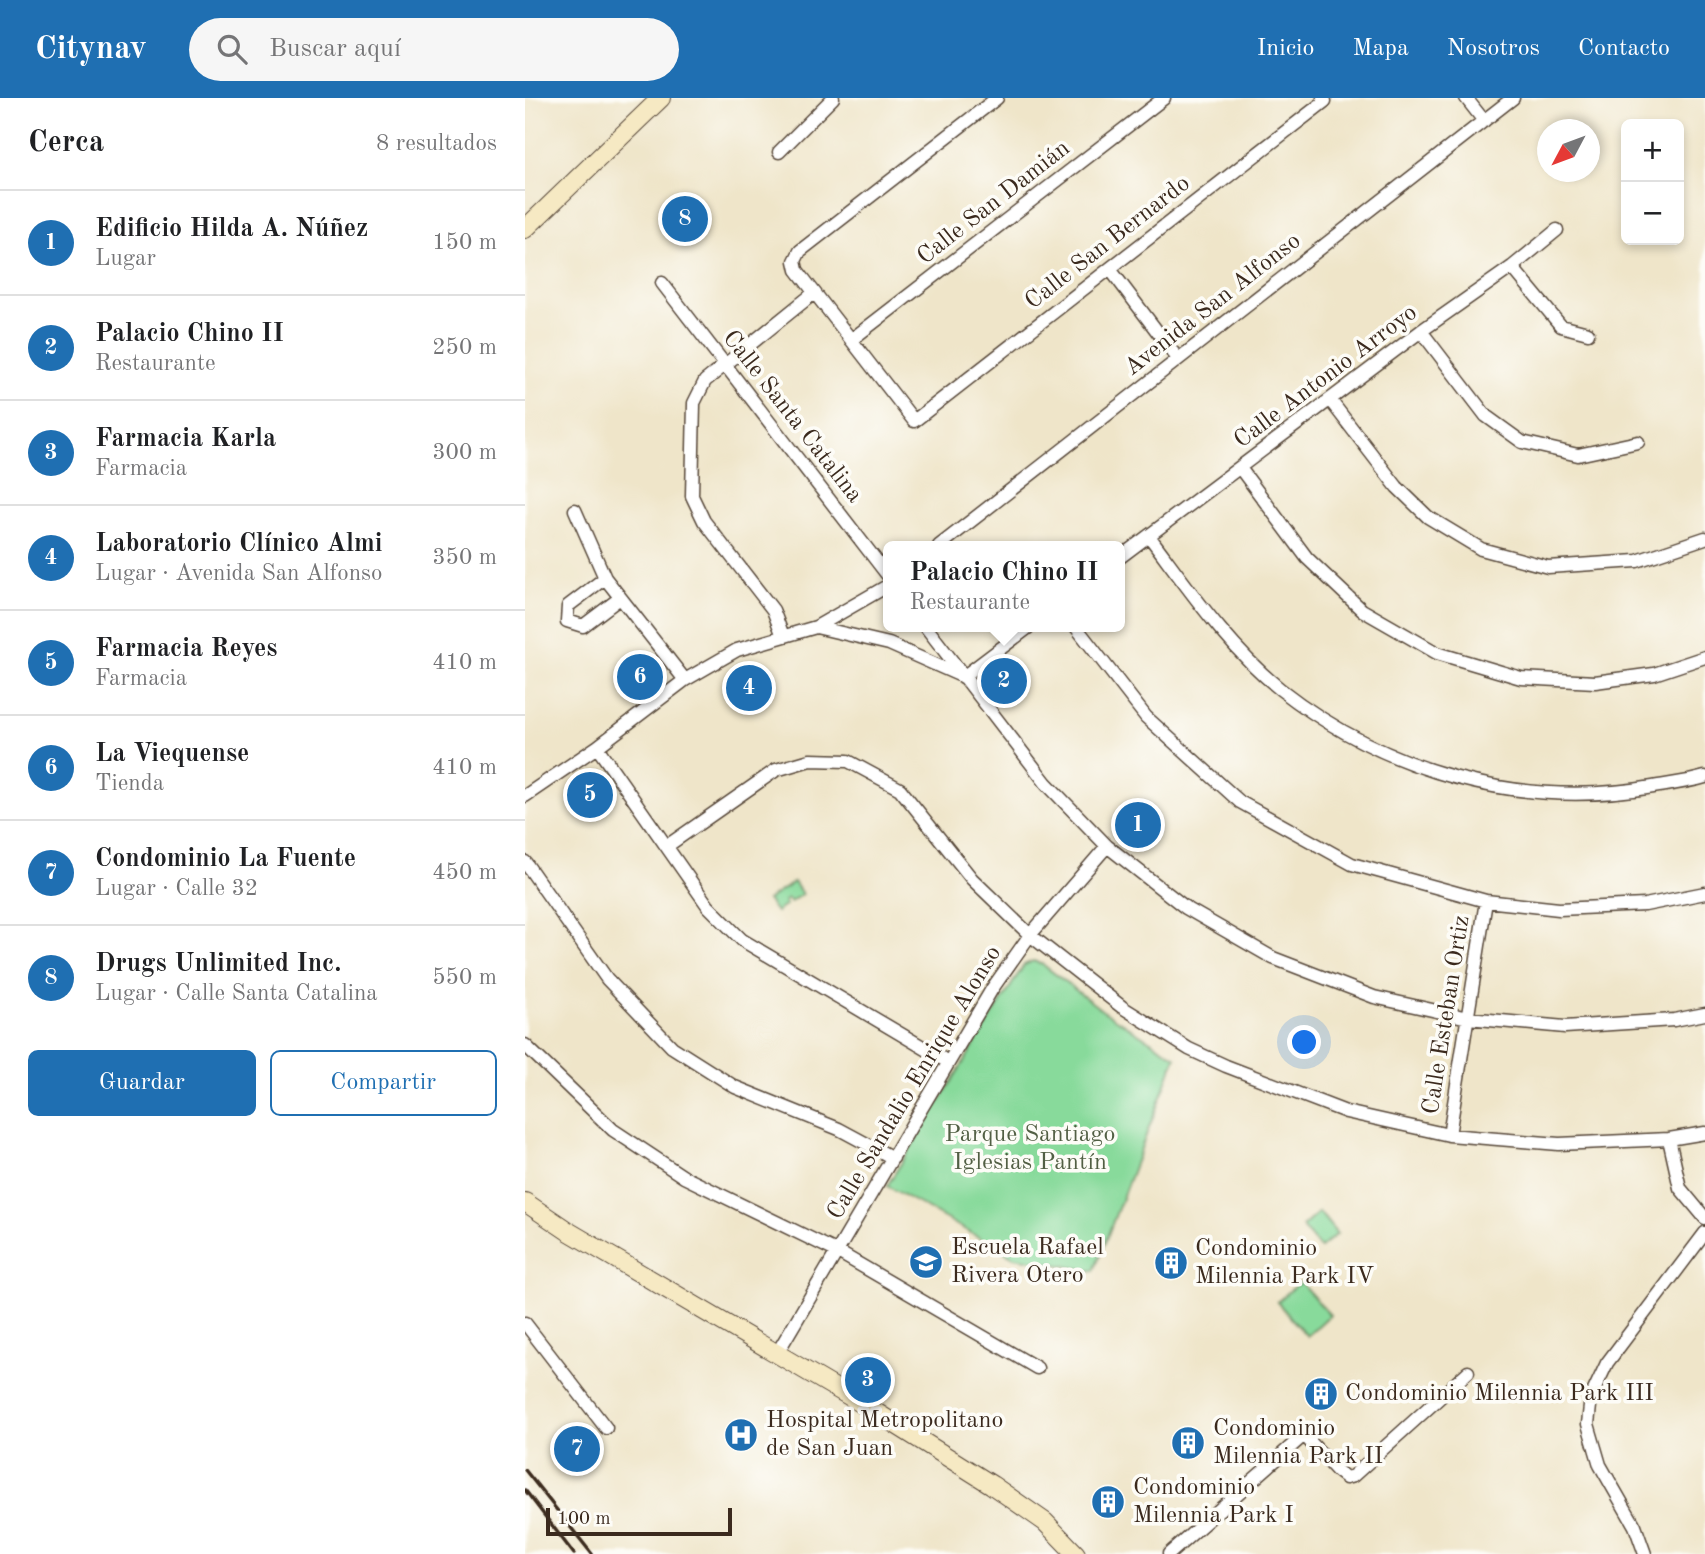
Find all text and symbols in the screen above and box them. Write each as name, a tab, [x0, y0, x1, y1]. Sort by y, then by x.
search box	[189, 18, 679, 81]
icon: search	[213, 30, 251, 68]
text: Citynav	[35, 33, 147, 66]
text: Buscar aquí	[269, 36, 401, 62]
text: Inicio	[1257, 37, 1315, 61]
text: Mapa	[1353, 37, 1409, 61]
text: Nosotros	[1447, 37, 1540, 61]
text: Contacto	[1578, 37, 1670, 61]
north arrow	[1537, 119, 1600, 182]
map controls	[1621, 119, 1684, 245]
button: +	[1621, 119, 1684, 182]
text: Cerca	[28, 128, 104, 158]
text: 8 resultados	[376, 132, 497, 155]
street label: Calle San Damián	[913, 136, 1075, 270]
street label: Calle San Bernardo	[1021, 171, 1195, 315]
button: −	[1621, 182, 1684, 245]
pin: 8	[662, 193, 708, 245]
text: Edificio Hilda A. Núñez	[95, 216, 368, 242]
street label: Avenida San Alfonso	[1120, 229, 1306, 381]
text: 1	[44, 231, 58, 254]
text: 150 m	[432, 231, 497, 254]
text: Lugar	[95, 247, 156, 270]
street label: Calle Antonio Arroyo	[1230, 301, 1422, 453]
text: Palacio Chino II	[95, 321, 284, 347]
street label: Calle Santa Catalina	[718, 326, 867, 508]
text: 2	[44, 336, 58, 359]
text: 250 m	[432, 336, 497, 359]
text: Restaurante	[95, 352, 216, 375]
text: Farmacia Karla	[95, 426, 276, 452]
text: 3	[44, 441, 58, 464]
text: 300 m	[432, 441, 497, 464]
text: Farmacia	[95, 457, 187, 480]
text: Laboratorio Clínico Almi	[95, 531, 383, 557]
popup	[883, 541, 1125, 632]
text: 4	[44, 546, 58, 569]
text: 350 m	[432, 546, 497, 569]
text: Palacio Chino II	[910, 560, 1098, 586]
text: Lugar · Avenida San Alfonso	[95, 562, 383, 585]
text: Restaurante	[910, 591, 1030, 614]
text: Farmacia Reyes	[95, 636, 278, 662]
text: 5	[44, 651, 58, 674]
text: 410 m	[432, 651, 497, 674]
pin: 6	[617, 651, 663, 703]
pin: 2	[981, 655, 1027, 707]
pin: 4	[726, 662, 772, 714]
text: Farmacia	[95, 667, 187, 690]
text: La Viequense	[95, 741, 249, 767]
text: 6	[44, 756, 58, 779]
text: 410 m	[432, 756, 497, 779]
pin: 5	[567, 769, 613, 821]
text: Tienda	[95, 772, 164, 795]
pin: 1	[1115, 799, 1161, 851]
text: Condominio La Fuente	[95, 846, 356, 872]
text: 7	[44, 861, 58, 884]
text: 450 m	[432, 861, 497, 884]
text: Lugar · Calle 32	[95, 877, 258, 900]
street label: Calle Esteban Ortiz	[1419, 914, 1475, 1116]
street label: Calle Sandalio Enrique Alonso	[824, 942, 1006, 1224]
text: Drugs Unlimited Inc.	[95, 951, 342, 977]
text: 8	[44, 966, 58, 989]
text: 550 m	[432, 966, 497, 989]
text: Lugar · Calle Santa Catalina	[95, 982, 378, 1005]
your location	[1287, 1025, 1321, 1059]
button: Guardar	[28, 1050, 256, 1116]
button: Compartir	[270, 1050, 497, 1116]
park label: Parque Santiago Iglesias Pantín	[945, 1123, 1115, 1175]
place label: Escuela Rafael Rivera Otero	[951, 1236, 1104, 1288]
place label: Condominio Milennia Park IV	[1195, 1237, 1374, 1289]
school or university icon: Escuela Rafael Rivera Otero	[907, 1243, 945, 1281]
building icon: Condominio Milennia Park IV	[1152, 1244, 1190, 1282]
pin: 3	[845, 1354, 891, 1406]
building icon: Condominio Milennia Park III	[1302, 1375, 1340, 1413]
place label: Condominio Milennia Park III	[1345, 1382, 1654, 1406]
place label: Hospital Metropolitano de San Juan	[766, 1409, 1003, 1461]
hospital icon: Hospital Metropolitano de San Juan	[722, 1416, 760, 1454]
place label: Condominio Milennia Park II	[1213, 1417, 1383, 1469]
pin: 7	[554, 1423, 600, 1475]
building icon: Condominio Milennia Park II	[1169, 1424, 1207, 1462]
place label: Condominio Milennia Park I	[1133, 1476, 1294, 1528]
building icon: Condominio Milennia Park I	[1089, 1483, 1127, 1521]
scale bar	[546, 1505, 731, 1537]
text: 100 m	[557, 1510, 610, 1529]

